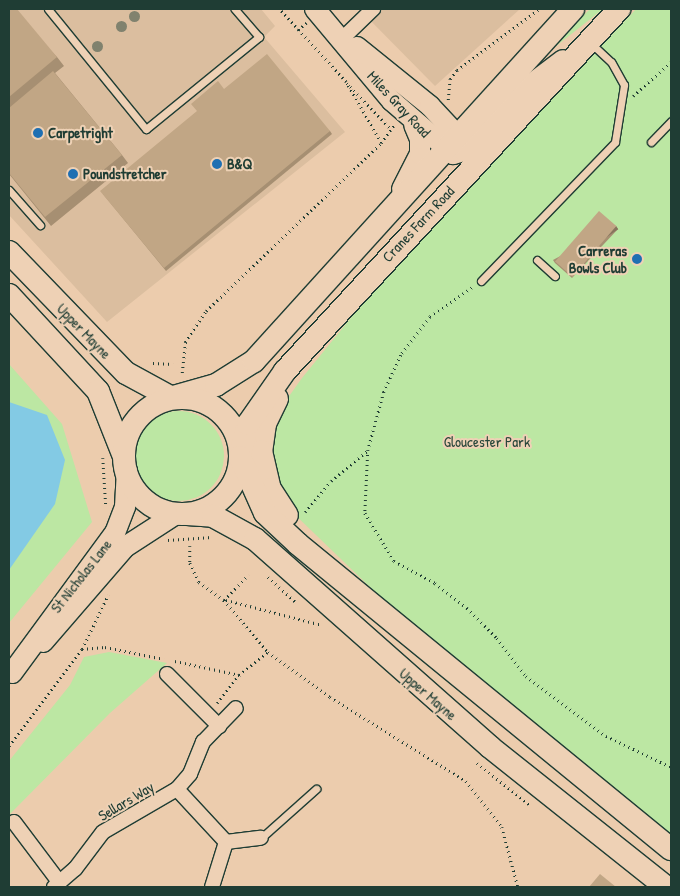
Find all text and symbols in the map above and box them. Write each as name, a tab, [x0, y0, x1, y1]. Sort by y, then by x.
street label: Miles Gray Road	[364, 67, 434, 141]
place label: Carpetright	[48, 124, 113, 142]
marker: Carpetright	[32, 127, 44, 139]
place label: B&Q	[227, 155, 252, 173]
marker: B&Q	[211, 158, 223, 170]
place label: Poundstretcher	[83, 165, 167, 183]
marker: Poundstretcher	[67, 168, 79, 180]
street label: Cranes Farm Road	[378, 182, 458, 266]
place label: Carreras Bowls Club	[569, 241, 627, 276]
marker: Carreras Bowls Club	[631, 253, 643, 265]
street label: Upper Mayne	[53, 300, 115, 362]
park label: Gloucester Park	[444, 433, 530, 451]
street label: St Nicholas Lane	[47, 536, 115, 616]
street label: Upper Mayne	[396, 664, 460, 724]
street label: Sellars Way	[95, 777, 157, 825]

